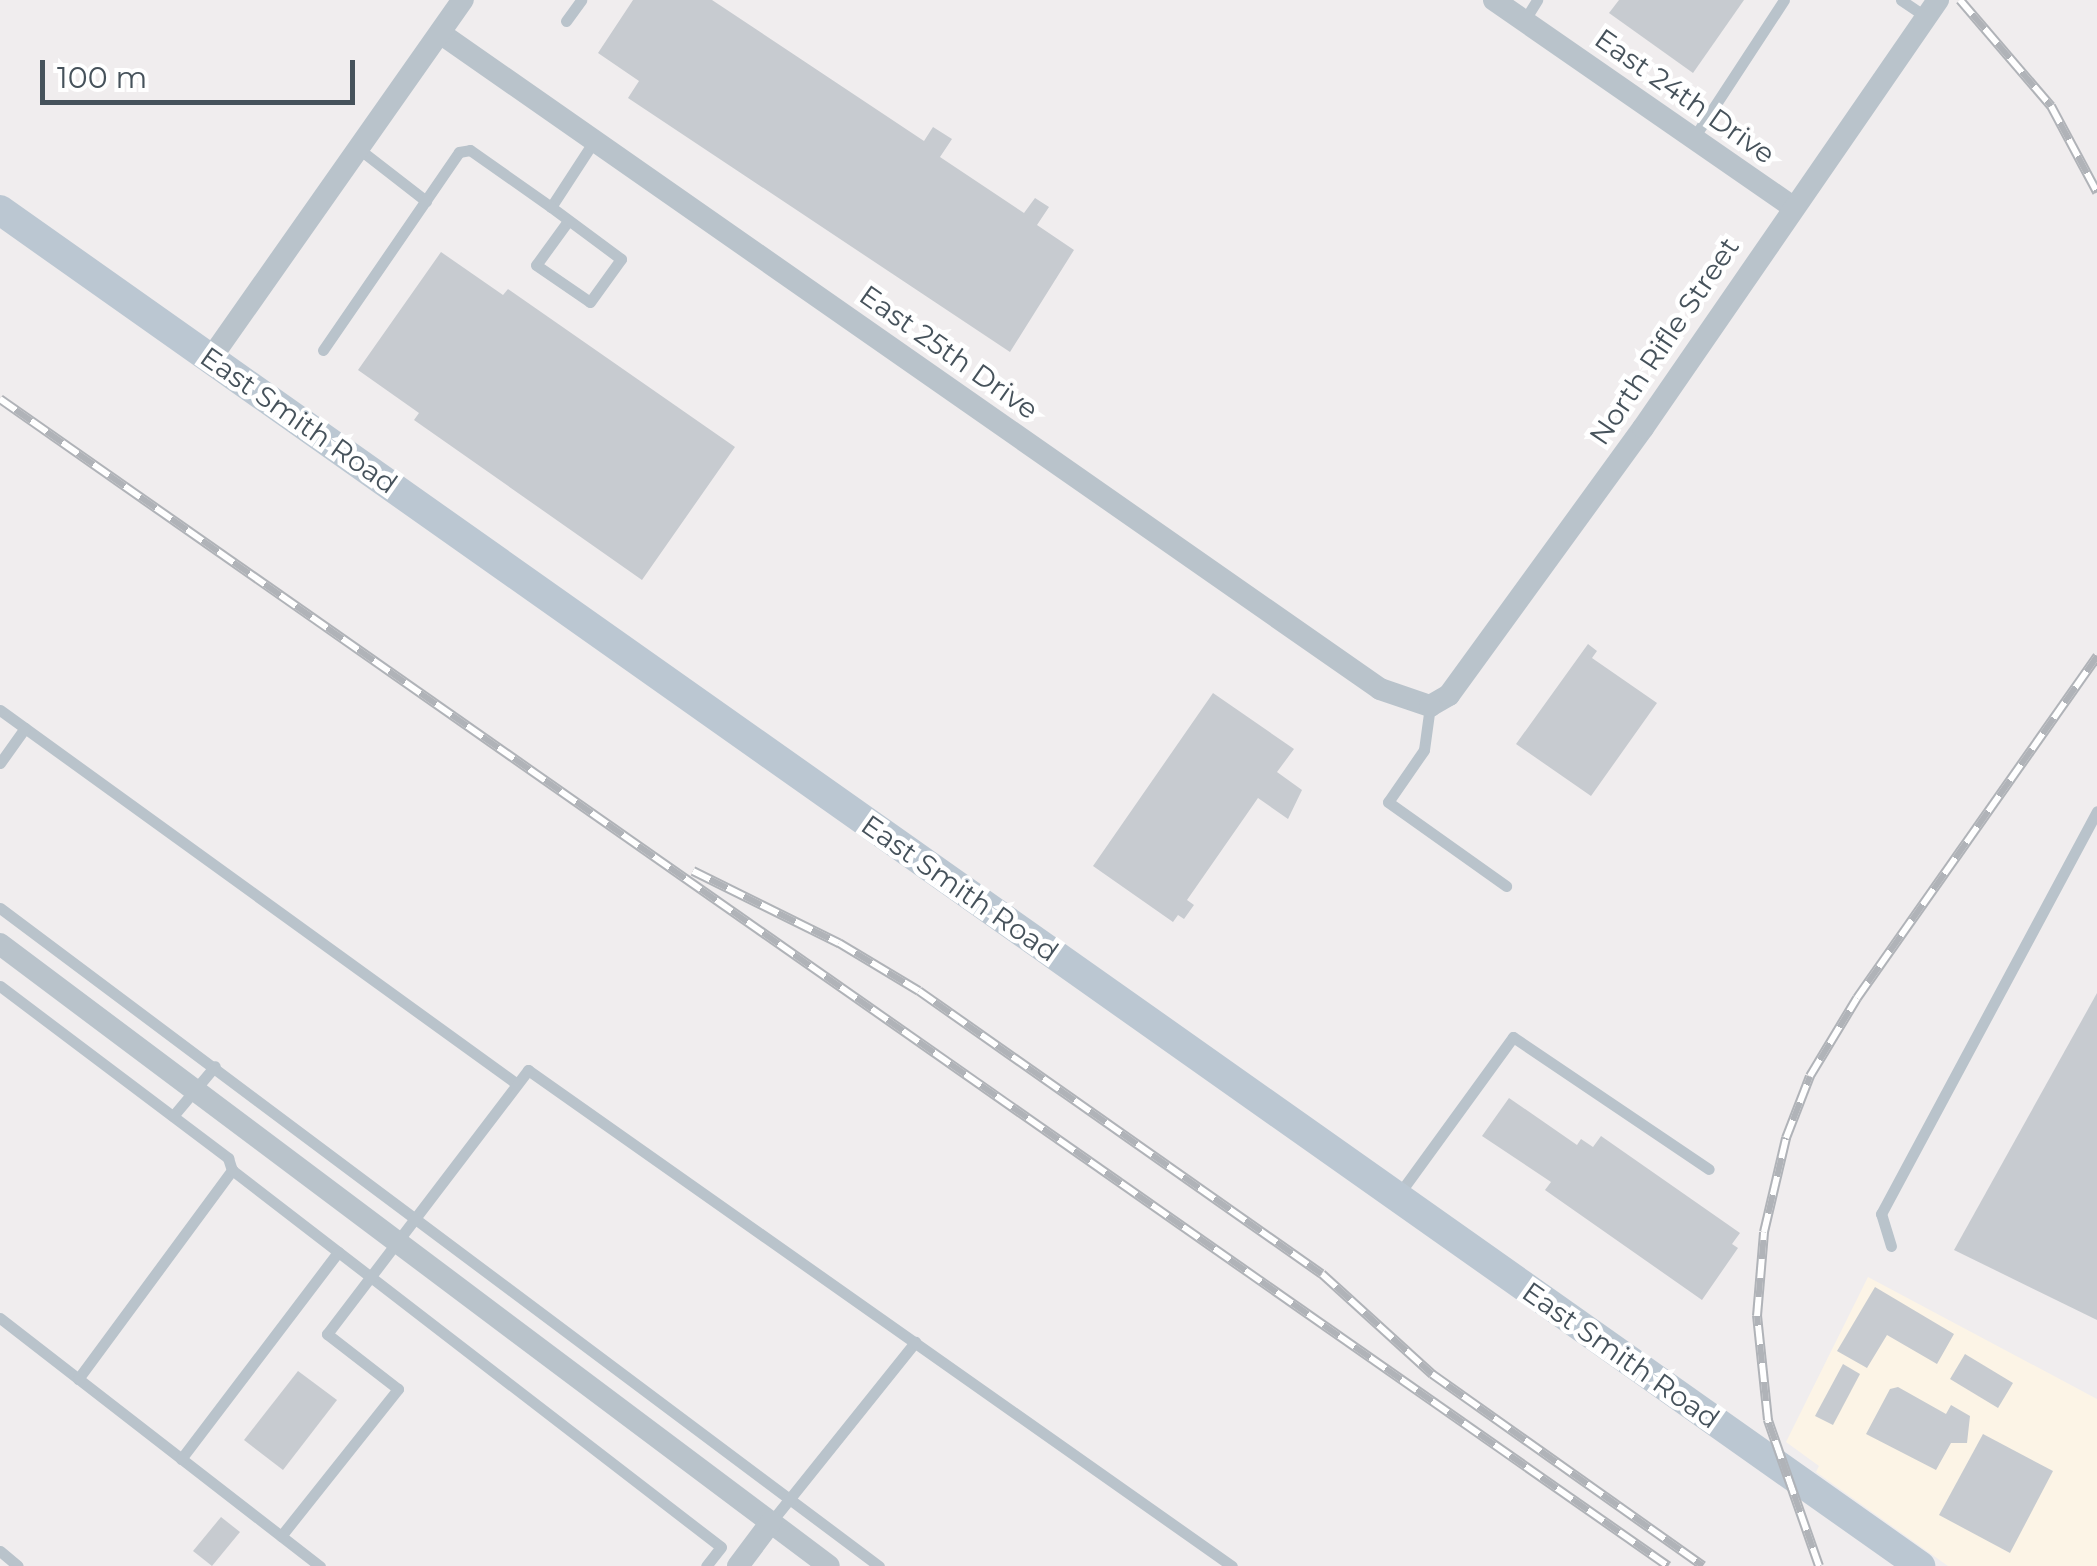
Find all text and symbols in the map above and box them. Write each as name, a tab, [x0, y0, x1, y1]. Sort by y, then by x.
street label: East 24th Drive	[1588, 21, 1782, 171]
scale bar	[45, 40, 360, 102]
text: 100 m	[57, 59, 147, 96]
street label: North Rifle Street	[1582, 231, 1746, 451]
street label: East 25th Drive	[853, 278, 1045, 426]
street label: East Smith Road	[194, 340, 404, 500]
street label: East Smith Road	[855, 808, 1065, 968]
street label: East Smith Road	[1516, 1275, 1726, 1435]

